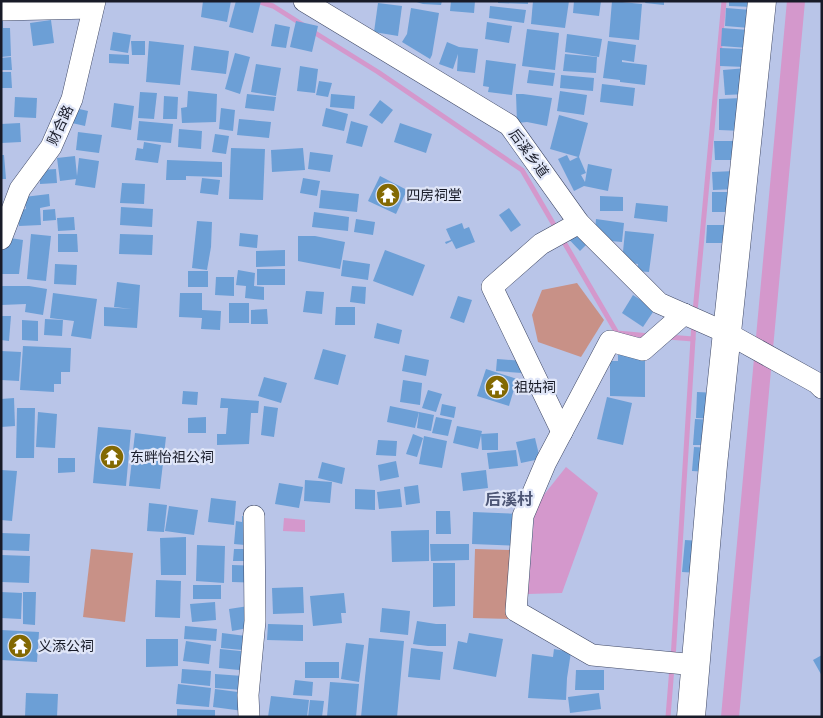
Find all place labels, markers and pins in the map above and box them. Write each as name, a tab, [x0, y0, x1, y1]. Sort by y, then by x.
temple icon: 四房祠堂	[375, 182, 401, 208]
place label: 四房祠堂	[406, 186, 462, 203]
temple icon: 祖姑祠	[484, 374, 510, 400]
place label: 祖姑祠	[514, 378, 556, 395]
temple icon: 东畔怡祖公祠	[99, 444, 125, 470]
place label: 东畔怡祖公祠	[130, 448, 214, 465]
temple icon: 义添公祠	[7, 633, 33, 659]
place label: 义添公祠	[38, 637, 94, 654]

